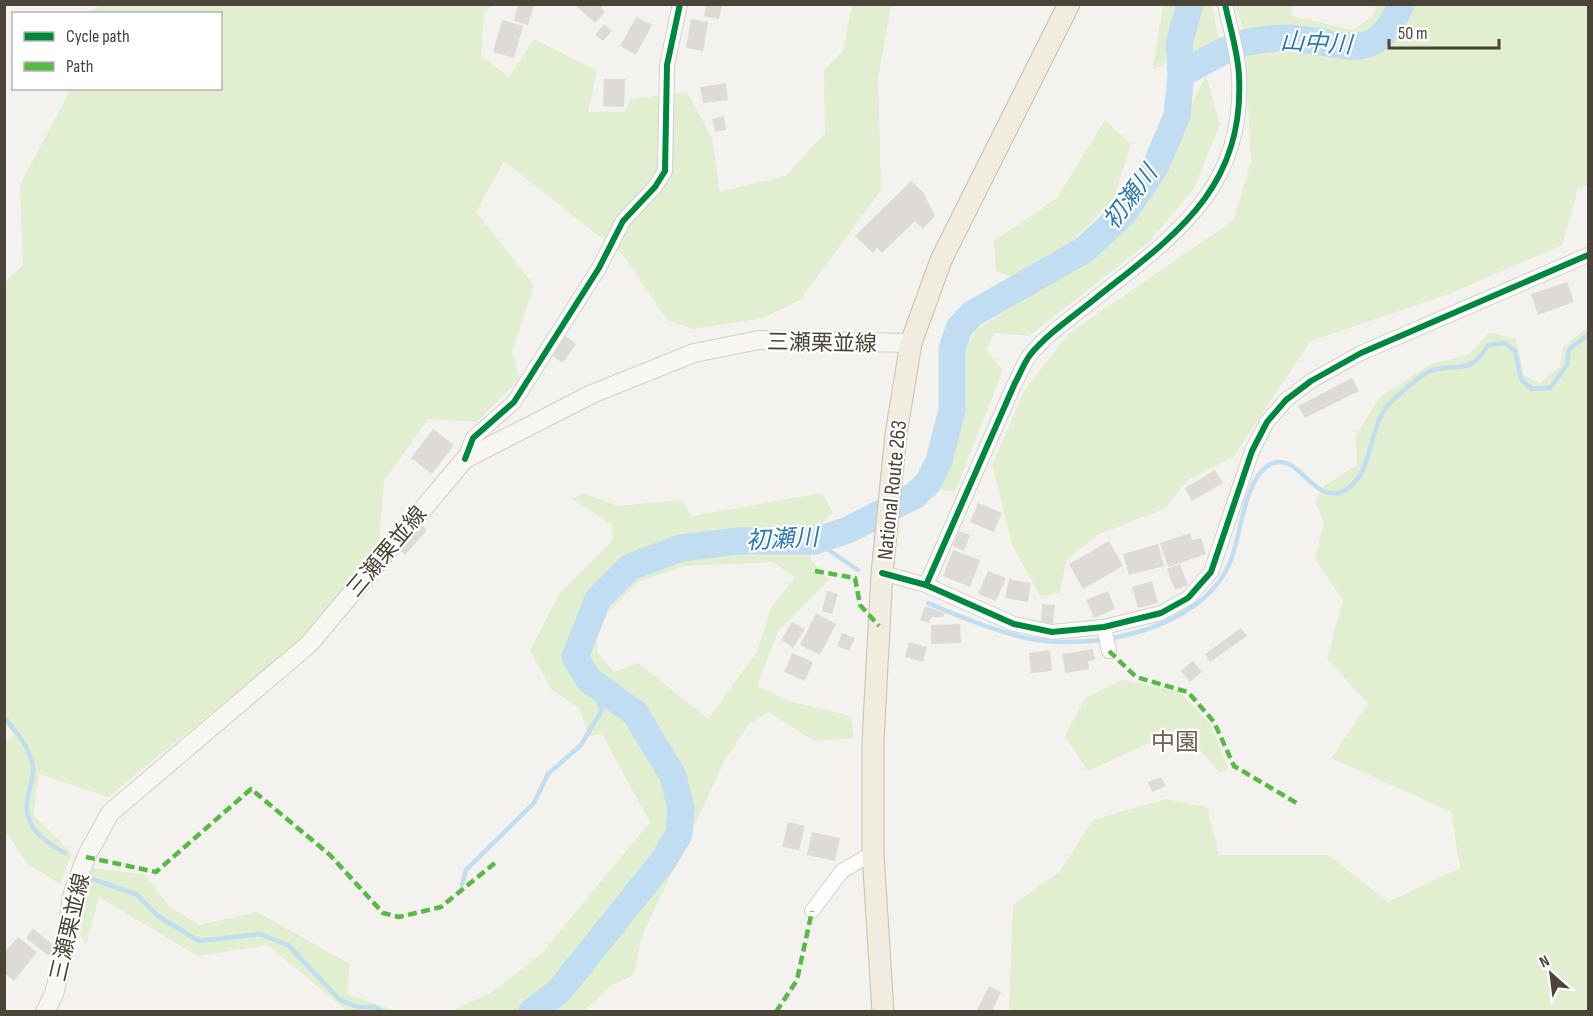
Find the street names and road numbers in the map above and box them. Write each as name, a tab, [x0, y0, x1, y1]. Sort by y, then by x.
street label: 三瀬栗並線	[767, 329, 877, 358]
street label: National Route 263	[872, 419, 913, 561]
street label: 三瀬栗並線	[341, 501, 433, 603]
street label: 三瀬栗並線	[45, 871, 96, 984]

